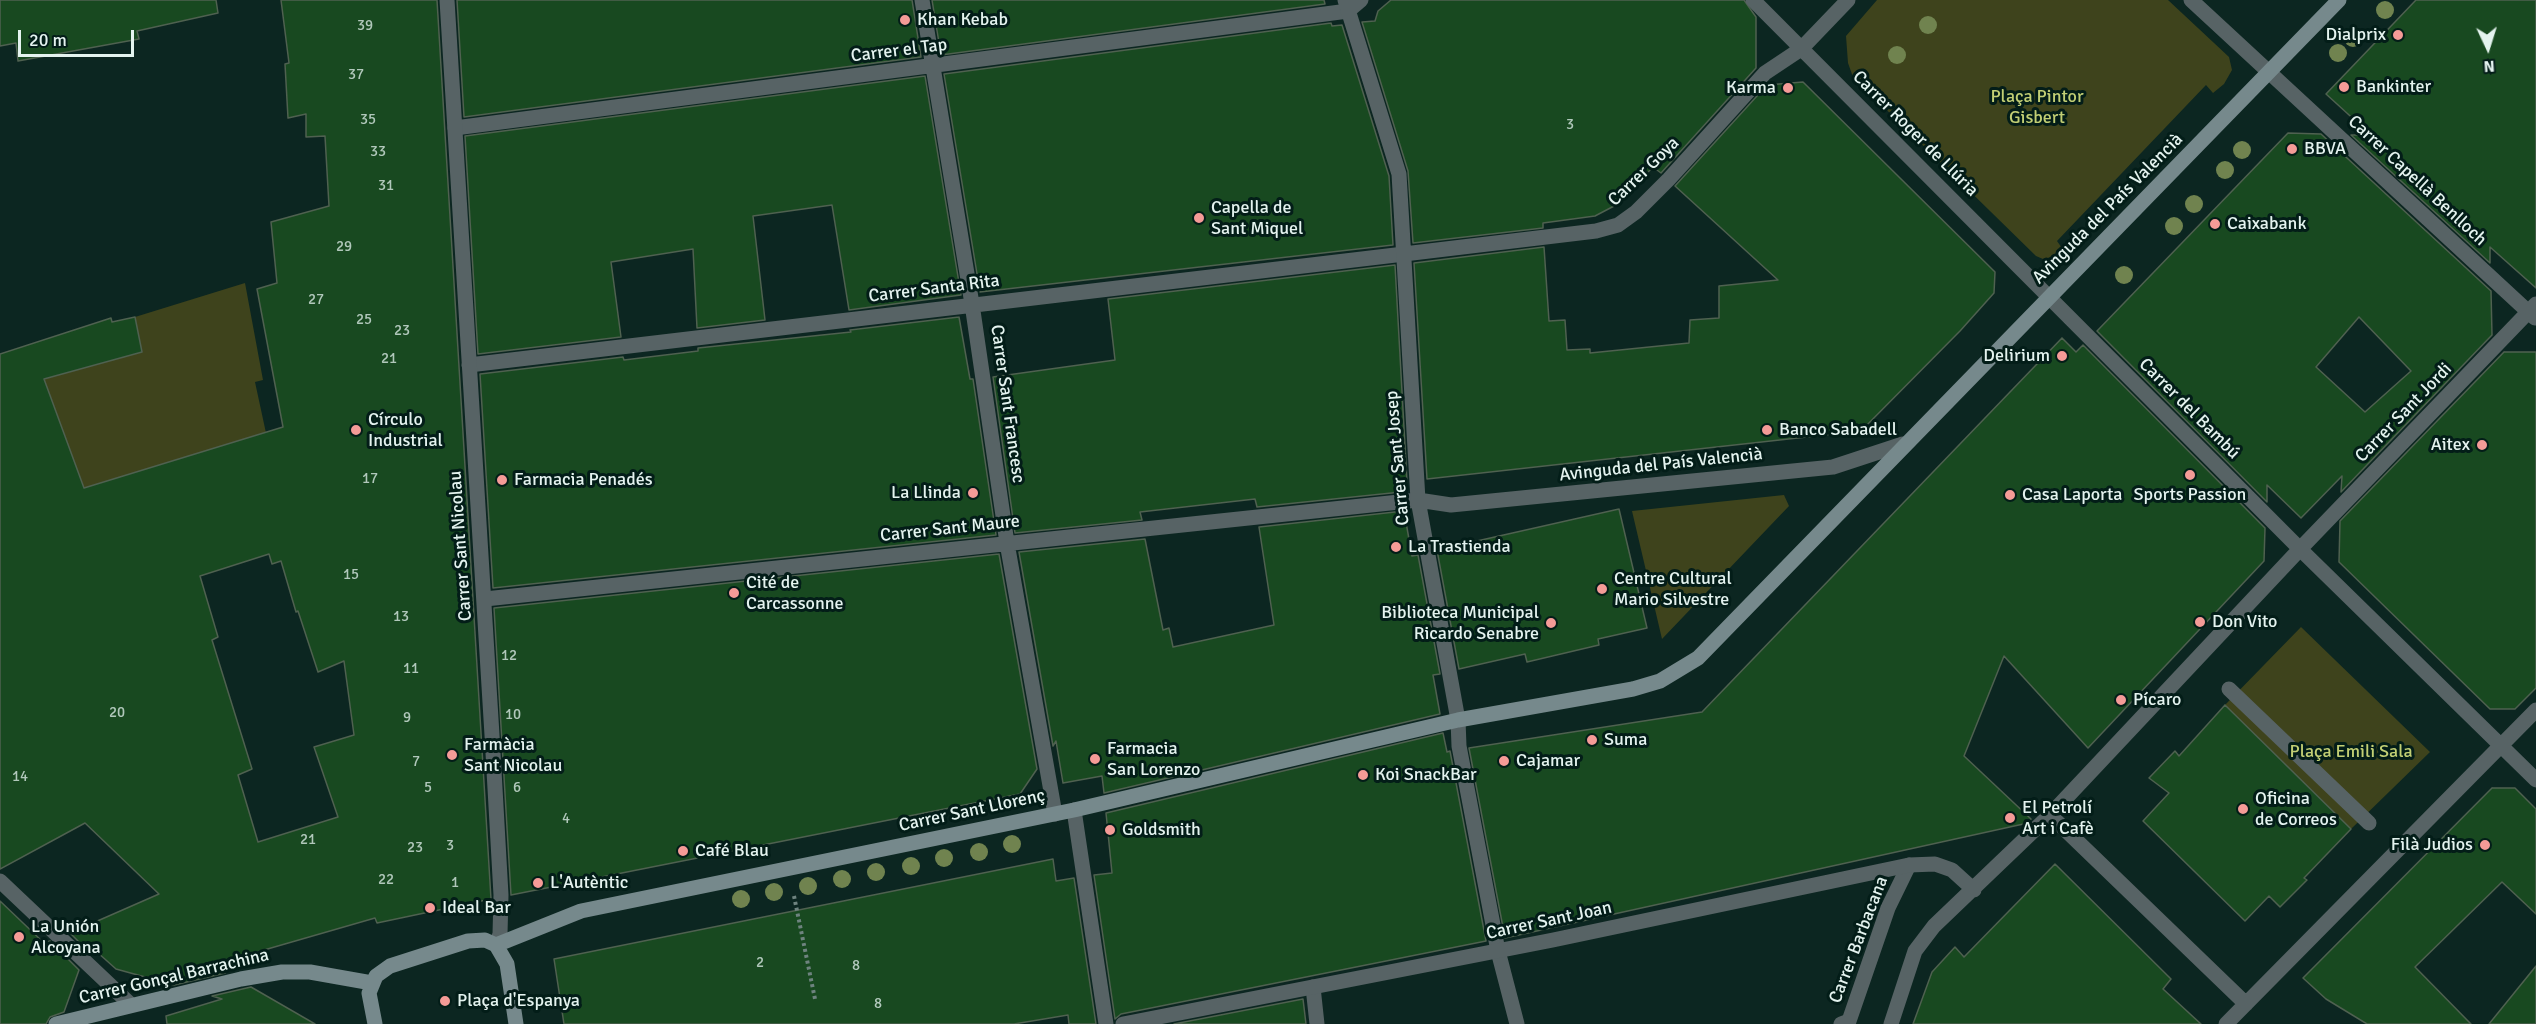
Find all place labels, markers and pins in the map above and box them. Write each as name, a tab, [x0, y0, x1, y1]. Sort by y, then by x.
place label: Khan Kebab	[917, 9, 1008, 31]
marker: Khan Kebab	[898, 13, 912, 27]
place label: Dialprix	[2326, 24, 2386, 46]
marker: Dialprix	[2391, 28, 2405, 42]
place label: Bankinter	[2356, 76, 2431, 98]
place label: Karma	[1726, 77, 1776, 99]
marker: Bankinter	[2337, 80, 2351, 94]
marker: Karma	[1781, 81, 1795, 95]
place label: BBVA	[2304, 138, 2346, 160]
marker: BBVA	[2285, 142, 2299, 156]
place label: Capella de Sant Miquel	[1211, 197, 1303, 240]
marker: Capella de Sant Miquel	[1192, 211, 1206, 225]
place label: Caixabank	[2227, 213, 2306, 235]
marker: Caixabank	[2208, 217, 2222, 231]
place label: Delirium	[1983, 345, 2050, 367]
marker: Delirium	[2055, 349, 2069, 363]
place label: Círculo Industrial	[368, 409, 443, 452]
place label: Banco Sabadell	[1779, 419, 1897, 441]
marker: Círculo Industrial	[349, 423, 363, 437]
marker: Banco Sabadell	[1760, 423, 1774, 437]
place label: Aitex	[2431, 434, 2470, 456]
marker: Aitex	[2475, 438, 2489, 452]
marker: Sports Passion	[2183, 468, 2197, 482]
place label: Farmacia Penadés	[514, 469, 653, 491]
marker: Farmacia Penadés	[495, 473, 509, 487]
place label: La Llinda	[891, 482, 961, 504]
place label: Casa Laporta	[2022, 484, 2122, 506]
place label: Sports Passion	[2134, 484, 2246, 506]
marker: La Llinda	[966, 486, 980, 500]
marker: Casa Laporta	[2003, 488, 2017, 502]
place label: La Trastienda	[1408, 536, 1511, 558]
marker: La Trastienda	[1389, 540, 1403, 554]
place label: Centre Cultural Mario Silvestre	[1614, 568, 1732, 610]
place label: Cité de Carcassonne	[746, 572, 844, 614]
marker: Centre Cultural Mario Silvestre	[1595, 582, 1609, 596]
marker: Cité de Carcassonne	[727, 586, 741, 600]
place label: Biblioteca Municipal Ricardo Senabre	[1381, 602, 1539, 644]
place label: Don Vito	[2212, 611, 2277, 633]
marker: Don Vito	[2193, 615, 2207, 629]
marker: Biblioteca Municipal Ricardo Senabre	[1544, 616, 1558, 630]
place label: Pícaro	[2133, 689, 2181, 711]
marker: Pícaro	[2114, 693, 2128, 707]
place label: Suma	[1604, 729, 1647, 751]
marker: Suma	[1585, 733, 1599, 747]
place label: Farmàcia Sant Nicolau	[464, 734, 562, 777]
place label: Farmacia San Lorenzo	[1107, 738, 1200, 780]
marker: Farmàcia Sant Nicolau	[445, 748, 459, 762]
place label: Cajamar	[1516, 750, 1580, 772]
marker: Farmacia San Lorenzo	[1088, 752, 1102, 766]
marker: Cajamar	[1497, 754, 1511, 768]
place label: Koi SnackBar	[1375, 764, 1477, 786]
marker: Koi SnackBar	[1356, 768, 1370, 782]
place label: Oficina de Correos	[2255, 788, 2337, 830]
place label: El Petrolí Art i Cafè	[2022, 797, 2094, 840]
marker: Oficina de Correos	[2236, 802, 2250, 816]
marker: El Petrolí Art i Cafè	[2003, 811, 2017, 825]
place label: Goldsmith	[1122, 819, 1201, 841]
marker: Goldsmith	[1103, 823, 1117, 837]
place label: Filà Judios	[2391, 834, 2473, 856]
marker: Filà Judios	[2478, 838, 2492, 852]
place label: Café Blau	[695, 840, 769, 862]
marker: Café Blau	[676, 844, 690, 858]
place label: L'Autèntic	[550, 872, 628, 894]
marker: L'Autèntic	[531, 876, 545, 890]
place label: Ideal Bar	[442, 897, 511, 919]
marker: Ideal Bar	[423, 901, 437, 915]
place label: La Unión Alcoyana	[31, 916, 101, 958]
marker: La Unión Alcoyana	[12, 930, 26, 944]
place label: Plaça d'Espanya	[457, 990, 580, 1012]
marker: Plaça d'Espanya	[438, 994, 452, 1008]

